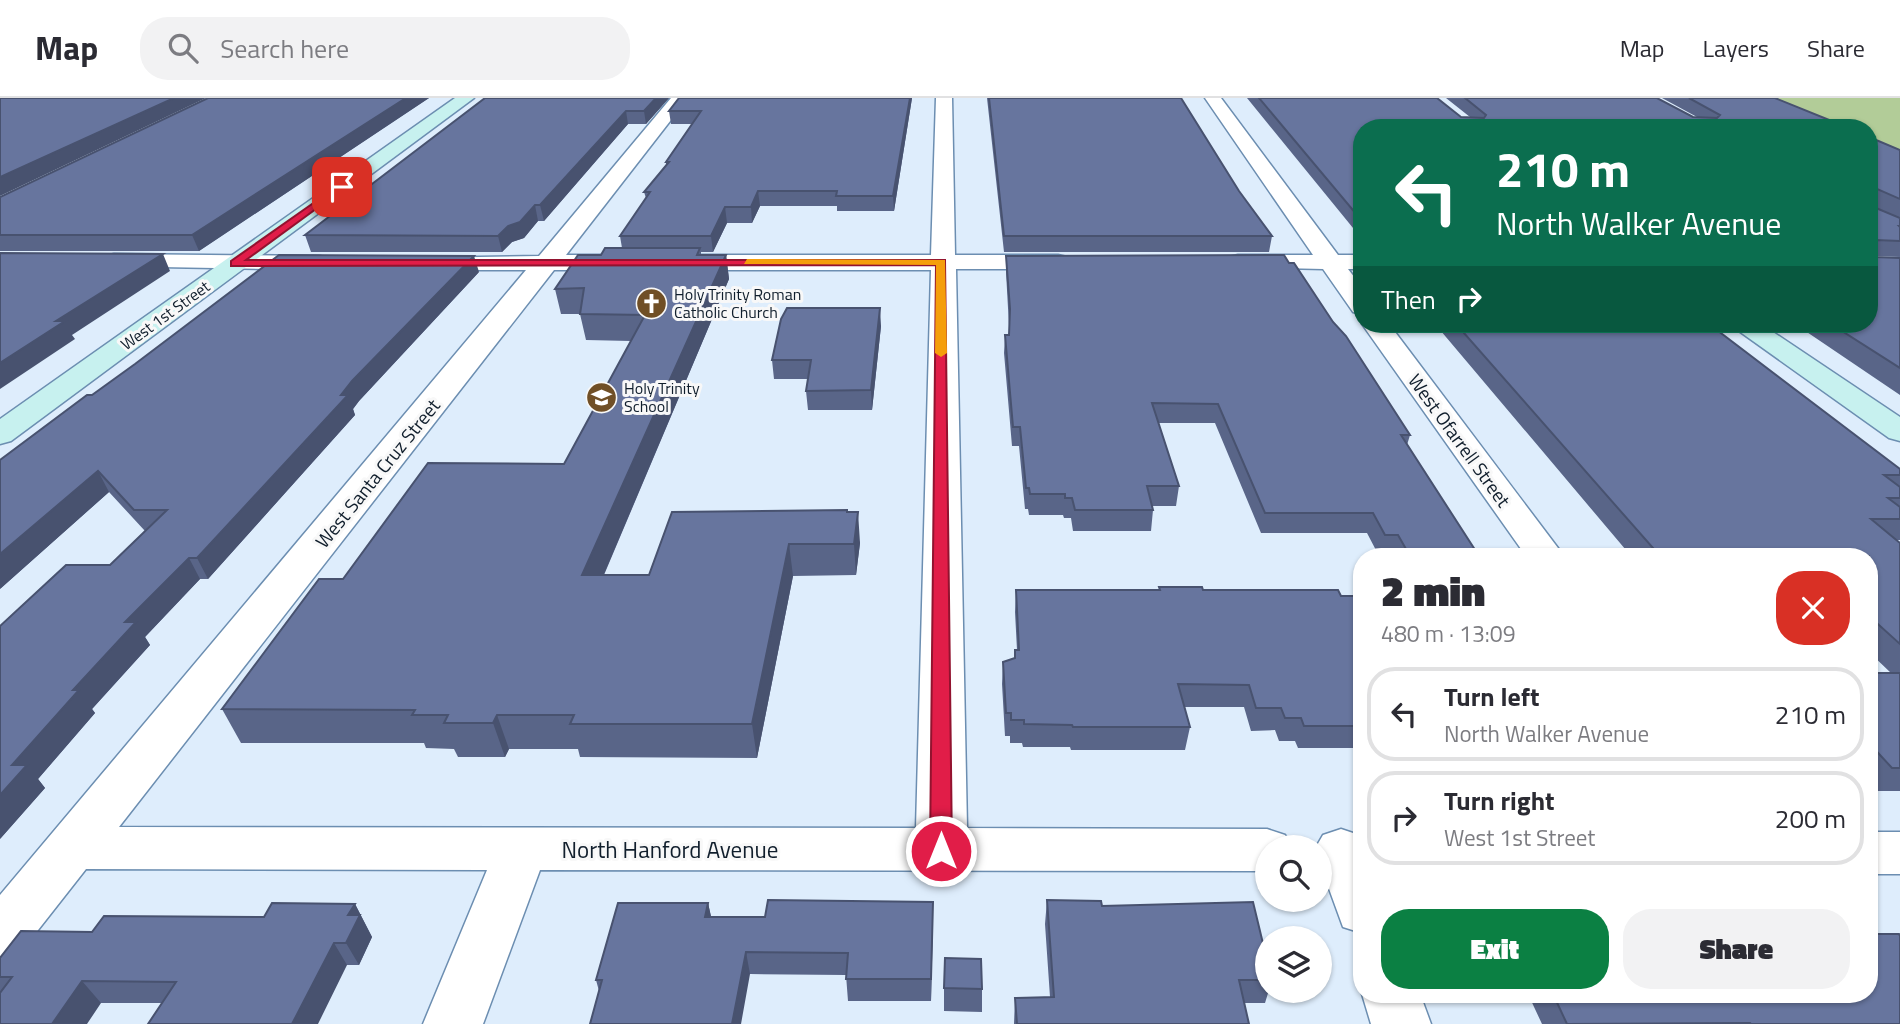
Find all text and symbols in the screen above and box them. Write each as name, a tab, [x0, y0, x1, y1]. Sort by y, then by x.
search box	[140, 17, 630, 80]
text: Map	[35, 23, 98, 73]
icon: search	[164, 29, 202, 67]
text: Search here	[220, 29, 349, 68]
text: Map	[1620, 30, 1665, 66]
text: Layers	[1703, 30, 1769, 66]
text: Share	[1807, 30, 1865, 66]
text: 210 m	[1496, 131, 1630, 206]
icon: left	[1381, 147, 1472, 238]
pin	[312, 157, 372, 217]
icon: arrive	[323, 168, 361, 206]
text: North Walker Avenue	[1496, 199, 1781, 247]
street label: West 1st Street	[115, 274, 215, 356]
text: Then	[1381, 280, 1436, 319]
icon: right	[1450, 280, 1488, 318]
place label: Holy Trinity Roman Catholic Church	[674, 282, 801, 324]
church icon: Holy Trinity Roman Catholic Church	[634, 286, 668, 320]
street label: West Ofarrell Street	[1402, 367, 1519, 513]
place label: Holy Trinity School	[624, 376, 700, 418]
school or university icon: Holy Trinity School	[584, 380, 618, 414]
street label: West Santa Cruz Street	[308, 392, 447, 554]
text: 2 min	[1381, 558, 1485, 622]
button: close	[1776, 571, 1850, 645]
text: 480 m · 13:09	[1381, 616, 1516, 651]
text: Turn left	[1444, 677, 1539, 716]
icon: left	[1385, 695, 1423, 733]
text: 210 m	[1775, 695, 1846, 734]
text: North Walker Avenue	[1444, 716, 1649, 751]
text: Turn right	[1444, 781, 1555, 820]
icon: right	[1385, 799, 1423, 837]
text: 200 m	[1775, 799, 1846, 838]
position arrow	[904, 814, 978, 888]
text: West 1st Street	[1444, 820, 1595, 855]
street label: North Hanford Avenue	[562, 832, 778, 867]
map controls	[1255, 835, 1332, 1003]
button: search	[1255, 835, 1332, 912]
button: Exit	[1381, 909, 1609, 989]
button: Share	[1623, 909, 1850, 989]
button: layers	[1255, 926, 1332, 1003]

